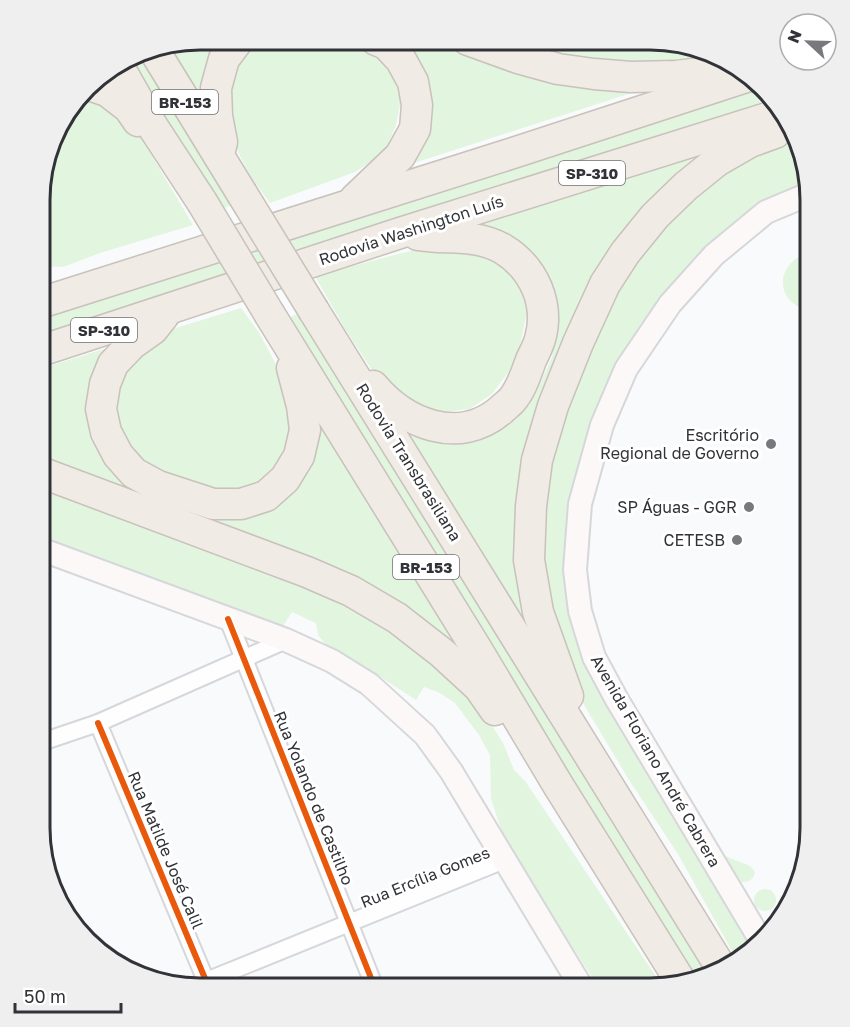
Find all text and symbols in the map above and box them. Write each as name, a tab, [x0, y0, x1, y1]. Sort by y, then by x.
north arrow	[778, 12, 838, 72]
text: N	[783, 27, 806, 46]
road number: BR-153	[152, 90, 218, 114]
road number: SP-310	[559, 161, 625, 185]
street label: Rodovia Washington Luís	[316, 191, 506, 269]
road number: SP-310	[71, 318, 137, 342]
street label: Rodovia Transbrasiliana	[352, 379, 466, 545]
place label: Escritório Regional de Governo	[600, 425, 759, 463]
marker: Escritório Regional de Governo	[764, 437, 778, 451]
place label: SP Águas - GGR	[617, 497, 737, 517]
marker: SP Águas - GGR	[742, 500, 756, 514]
place label: CETESB	[664, 530, 725, 550]
marker: CETESB	[730, 533, 744, 547]
road number: BR-153	[393, 555, 459, 579]
street label: Avenida Floriano André Cabrera	[587, 651, 725, 871]
street label: Rua Yolando de Castilho	[270, 708, 358, 888]
street label: Rua Matilde José Calil	[124, 768, 208, 932]
street label: Rua Ercília Gomes	[357, 842, 493, 912]
scale bar	[15, 976, 122, 1014]
text: 50 m	[24, 985, 66, 1007]

